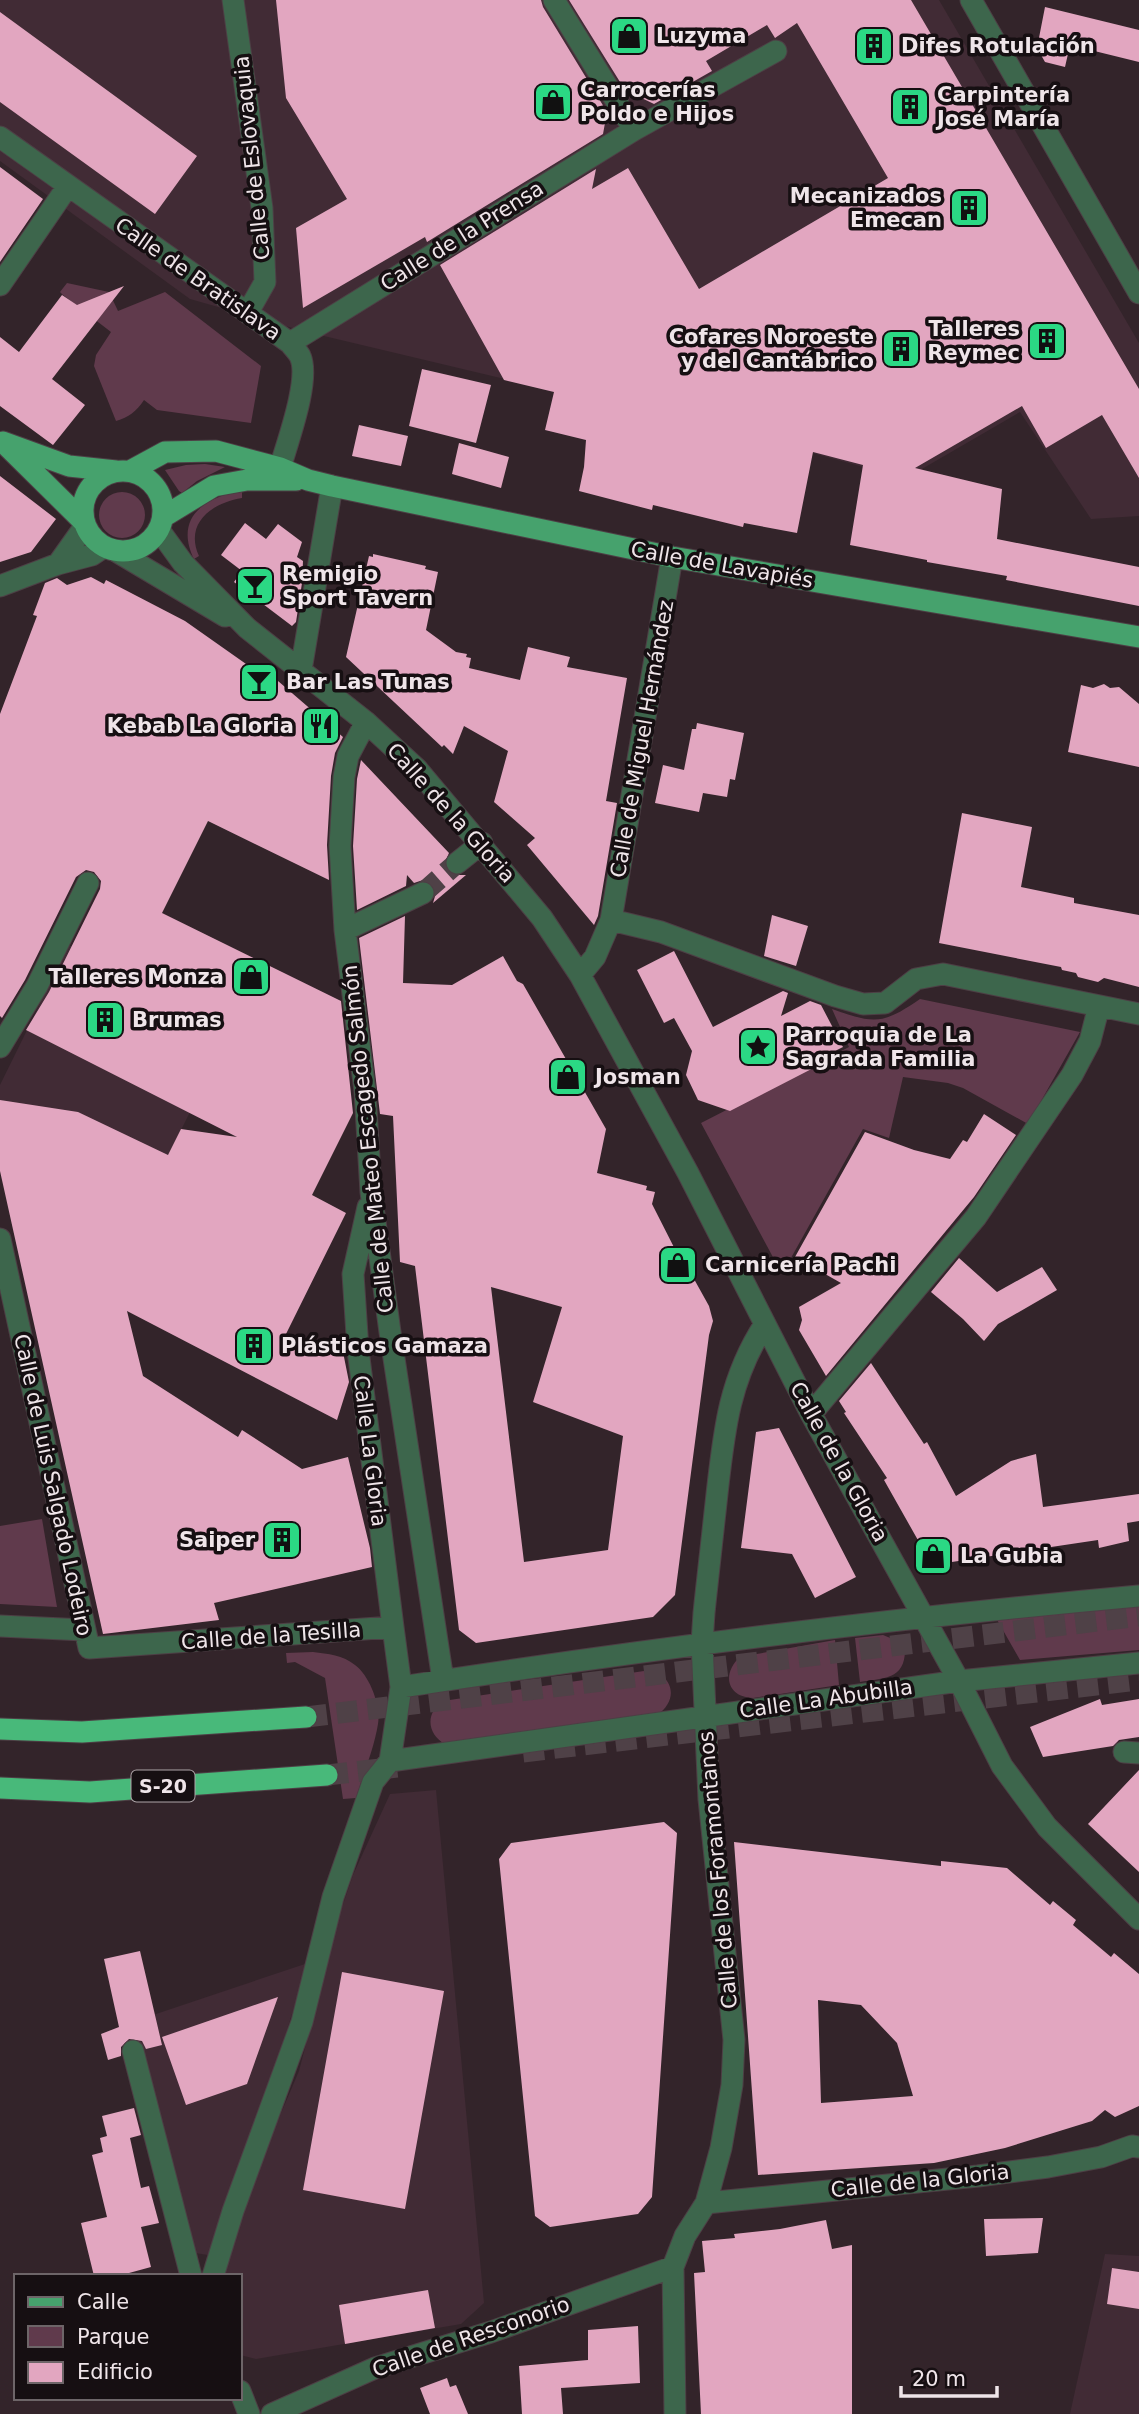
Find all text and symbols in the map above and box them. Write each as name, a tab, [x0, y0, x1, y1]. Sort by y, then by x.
shop icon: Luzyma	[608, 15, 650, 57]
place label: Luzyma	[656, 24, 746, 48]
building icon: Difes Rotulación	[853, 25, 895, 67]
place label: Difes Rotulación	[901, 34, 1095, 58]
street label: Calle de Eslovaquia	[229, 55, 275, 261]
place label: Carrocerías Poldo e Hijos	[580, 78, 734, 126]
shop icon: Carrocerías Poldo e Hijos	[532, 81, 574, 123]
place label: Carpintería José María	[935, 83, 1070, 131]
building icon: Carpintería José María	[889, 86, 931, 128]
street label: Calle de la Prensa	[376, 176, 548, 296]
place label: Mecanizados Emecan	[790, 184, 942, 232]
building icon: Mecanizados Emecan	[948, 187, 990, 229]
street label: Calle de Bratislava	[111, 213, 285, 345]
place label: Talleres Reymec	[927, 317, 1020, 365]
building icon: Talleres Reymec	[1026, 320, 1068, 362]
place label: Cofares Noroeste y del Cantábrico	[669, 325, 874, 373]
building icon: Cofares Noroeste y del Cantábrico	[880, 328, 922, 370]
street label: Calle de Lavapiés	[629, 537, 815, 593]
place label: Remigio Sport Tavern	[282, 562, 433, 610]
bar icon: Remigio Sport Tavern	[234, 565, 276, 607]
street label: Calle de Miguel Hernández	[606, 598, 678, 880]
bar icon: Bar Las Tunas	[238, 661, 280, 703]
place label: Bar Las Tunas	[286, 670, 450, 694]
restaurant icon: Kebab La Gloria	[300, 705, 342, 747]
place label: Kebab La Gloria	[107, 714, 294, 738]
street label: Calle de la Gloria	[382, 738, 520, 888]
shop icon: Talleres Monza	[230, 956, 272, 998]
street label: Calle de Mateo Escagedo Salmón	[338, 964, 398, 1314]
place label: Talleres Monza	[48, 965, 224, 989]
building icon: Brumas	[84, 999, 126, 1041]
place label: Brumas	[132, 1008, 222, 1032]
place label: Parroquia de La Sagrada Familia	[785, 1023, 975, 1071]
place icon: Parroquia de La Sagrada Familia	[737, 1026, 779, 1068]
shop icon: Josman	[547, 1056, 589, 1098]
place label: Josman	[593, 1065, 681, 1089]
shop icon: Carnicería Pachi	[657, 1244, 699, 1286]
place label: Carnicería Pachi	[705, 1253, 896, 1277]
building icon: Plásticos Gamaza	[233, 1325, 275, 1367]
street label: Calle de Luis Salgado Lodeiro	[9, 1332, 97, 1638]
place label: Plásticos Gamaza	[281, 1334, 488, 1358]
street label: Calle La Gloria	[349, 1374, 391, 1528]
street label: Calle de la Gloria	[785, 1378, 893, 1546]
building icon: Saiper	[261, 1519, 303, 1561]
place label: Saiper	[179, 1528, 256, 1552]
shop icon: La Gubia	[912, 1535, 954, 1577]
place label: La Gubia	[960, 1544, 1063, 1568]
street label: Calle de la Tesilla	[180, 1618, 362, 1654]
street label: Calle La Abubilla	[738, 1675, 914, 1723]
street label: Calle de los Foramontanos	[694, 1730, 742, 2010]
road number: S-20	[132, 1770, 194, 1801]
street label: Calle de la Gloria	[830, 2160, 1010, 2202]
legend	[14, 2274, 242, 2400]
text: Calle	[77, 2290, 129, 2314]
street label: Calle de Resconorio	[369, 2292, 573, 2382]
text: Parque	[77, 2325, 149, 2349]
scale bar	[901, 2354, 997, 2398]
text: Edificio	[77, 2360, 153, 2384]
text: 20 m	[912, 2367, 966, 2391]

